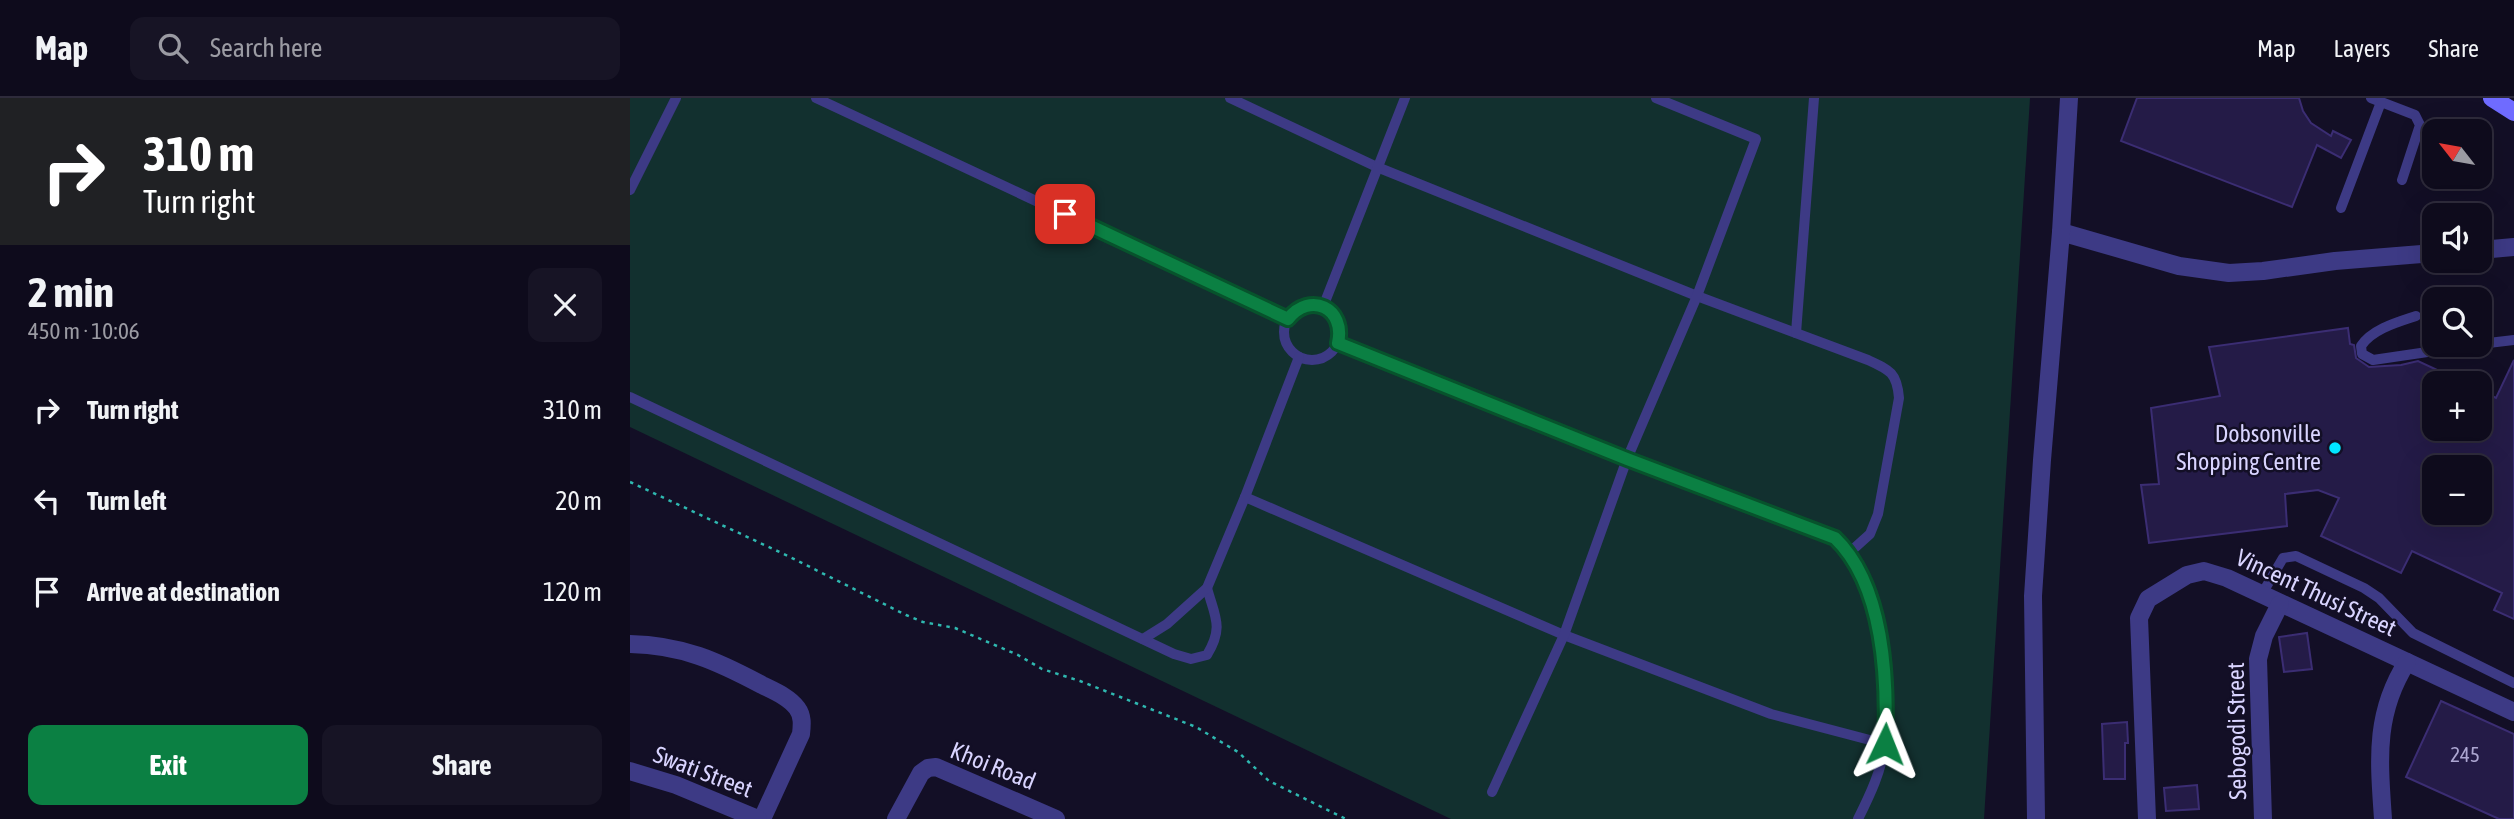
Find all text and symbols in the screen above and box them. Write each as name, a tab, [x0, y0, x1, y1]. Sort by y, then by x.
search box	[130, 17, 620, 80]
text: Map	[35, 29, 88, 67]
icon: search	[154, 29, 192, 67]
text: Search here	[210, 33, 322, 63]
text: Map	[2257, 35, 2296, 62]
text: Layers	[2334, 35, 2390, 62]
text: Share	[2428, 35, 2479, 62]
north arrow	[2422, 119, 2492, 189]
map controls	[2422, 119, 2492, 525]
text: 310 m	[143, 125, 254, 181]
icon: right	[28, 126, 119, 217]
text: Turn right	[143, 183, 256, 220]
pin	[1035, 184, 1095, 244]
icon: arrive	[1046, 195, 1084, 233]
button: sound	[2422, 203, 2492, 273]
text: 2 min	[28, 268, 114, 316]
button: close	[528, 268, 602, 342]
button: search	[2422, 287, 2492, 357]
text: 450 m · 10:06	[28, 318, 140, 344]
button: +	[2422, 371, 2492, 441]
icon: right	[28, 391, 66, 429]
text: Turn right	[87, 395, 178, 425]
text: 310 m	[543, 395, 602, 425]
place label: Dobsonville Shopping Centre	[2176, 420, 2321, 475]
marker: Dobsonville Shopping Centre	[2327, 440, 2343, 456]
button: −	[2422, 455, 2492, 525]
icon: left	[28, 482, 66, 520]
text: Turn left	[87, 486, 167, 516]
text: 20 m	[555, 486, 602, 516]
street label: Vincent Thusi Street	[2232, 544, 2401, 642]
icon: arrive	[28, 573, 66, 611]
text: Arrive at destination	[87, 577, 280, 607]
text: 120 m	[543, 577, 602, 607]
street label: Sebogodi Street	[2222, 662, 2251, 800]
position arrow	[1848, 707, 1922, 781]
button: Exit	[28, 725, 308, 805]
button: Share	[322, 725, 602, 805]
street label: Khoi Road	[947, 736, 1040, 795]
street label: Swati Street	[650, 740, 756, 803]
house number: 245	[2450, 742, 2480, 766]

